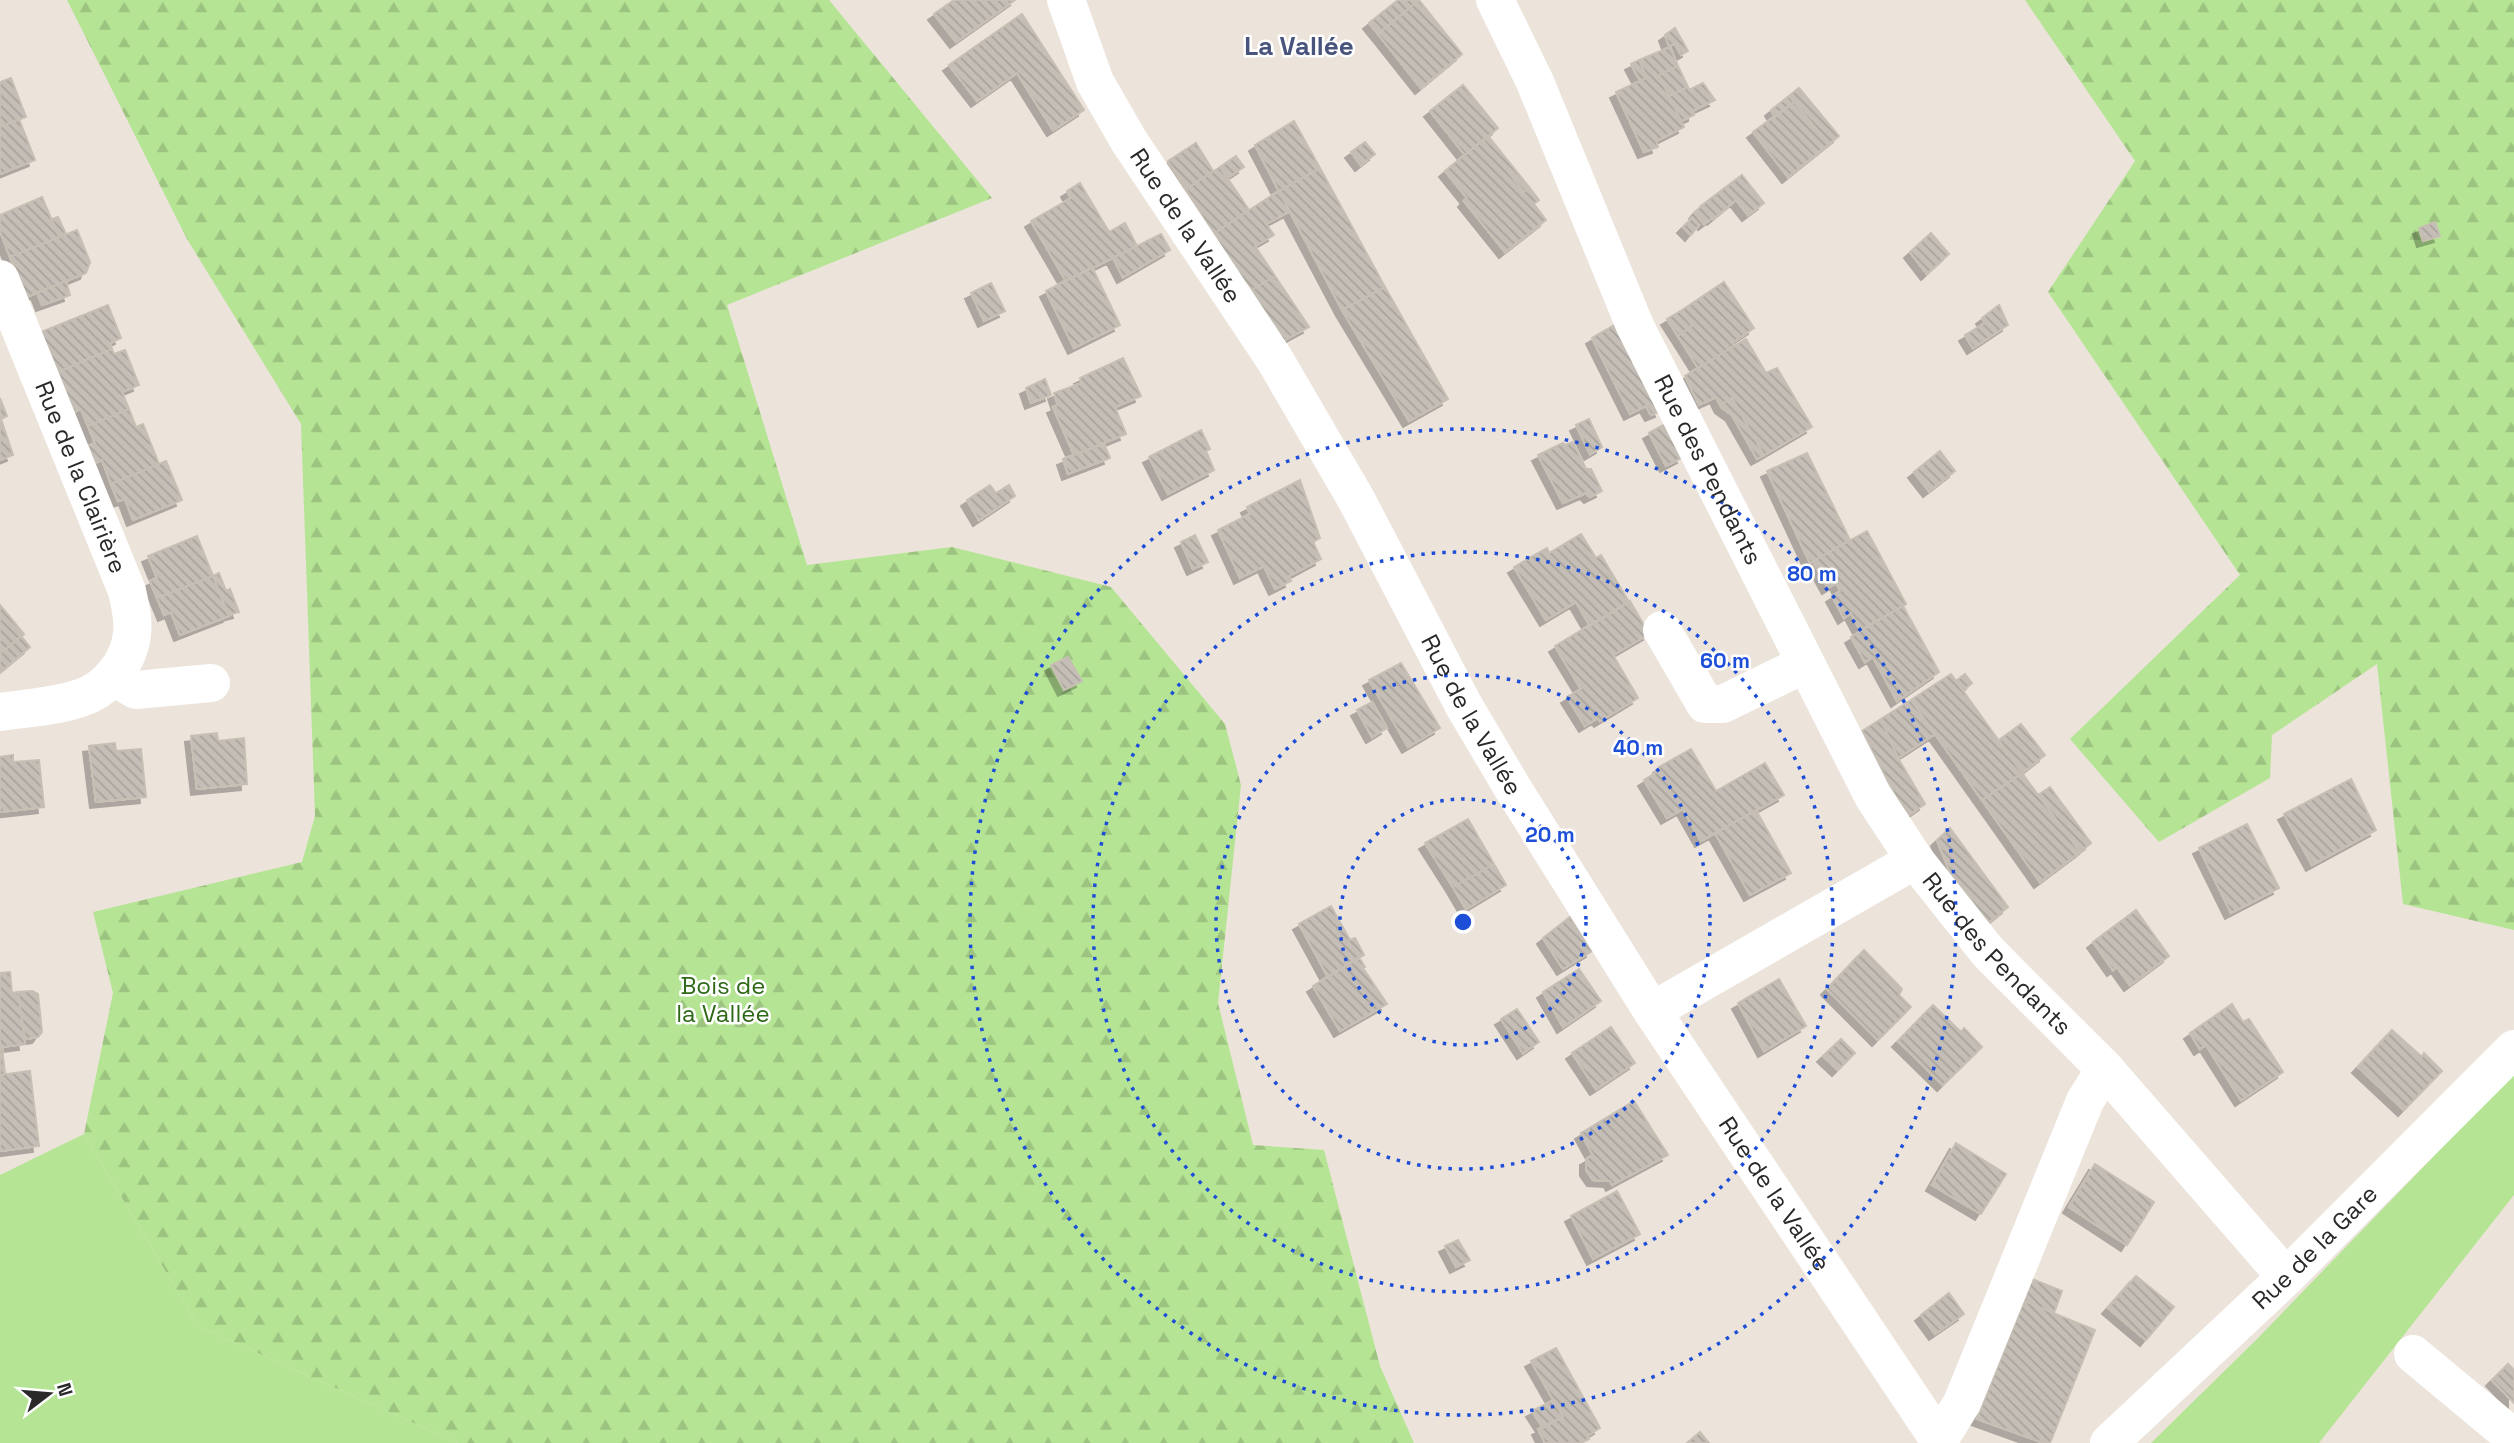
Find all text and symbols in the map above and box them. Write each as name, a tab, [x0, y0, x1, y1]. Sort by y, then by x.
district label: La Vallée	[1244, 29, 1354, 63]
street label: Rue de la Vallée	[1123, 142, 1249, 309]
street label: Rue des Pendants	[1647, 369, 1769, 570]
street label: Rue de la Clairière	[28, 376, 134, 578]
text: 80 m	[1787, 560, 1837, 587]
street label: Rue de la Vallée	[1414, 629, 1529, 801]
text: 60 m	[1700, 647, 1750, 674]
text: 40 m	[1613, 734, 1663, 761]
text: 20 m	[1525, 821, 1575, 848]
street label: Rue des Pendants	[1916, 866, 2078, 1042]
centre of rings	[1451, 910, 1475, 934]
park label: Bois de la Vallée	[676, 970, 770, 1029]
street label: Rue de la Vallée	[1712, 1110, 1838, 1277]
street label: Rue de la Gare	[2245, 1178, 2384, 1316]
north arrow	[14, 1359, 84, 1429]
text: N	[51, 1380, 79, 1399]

